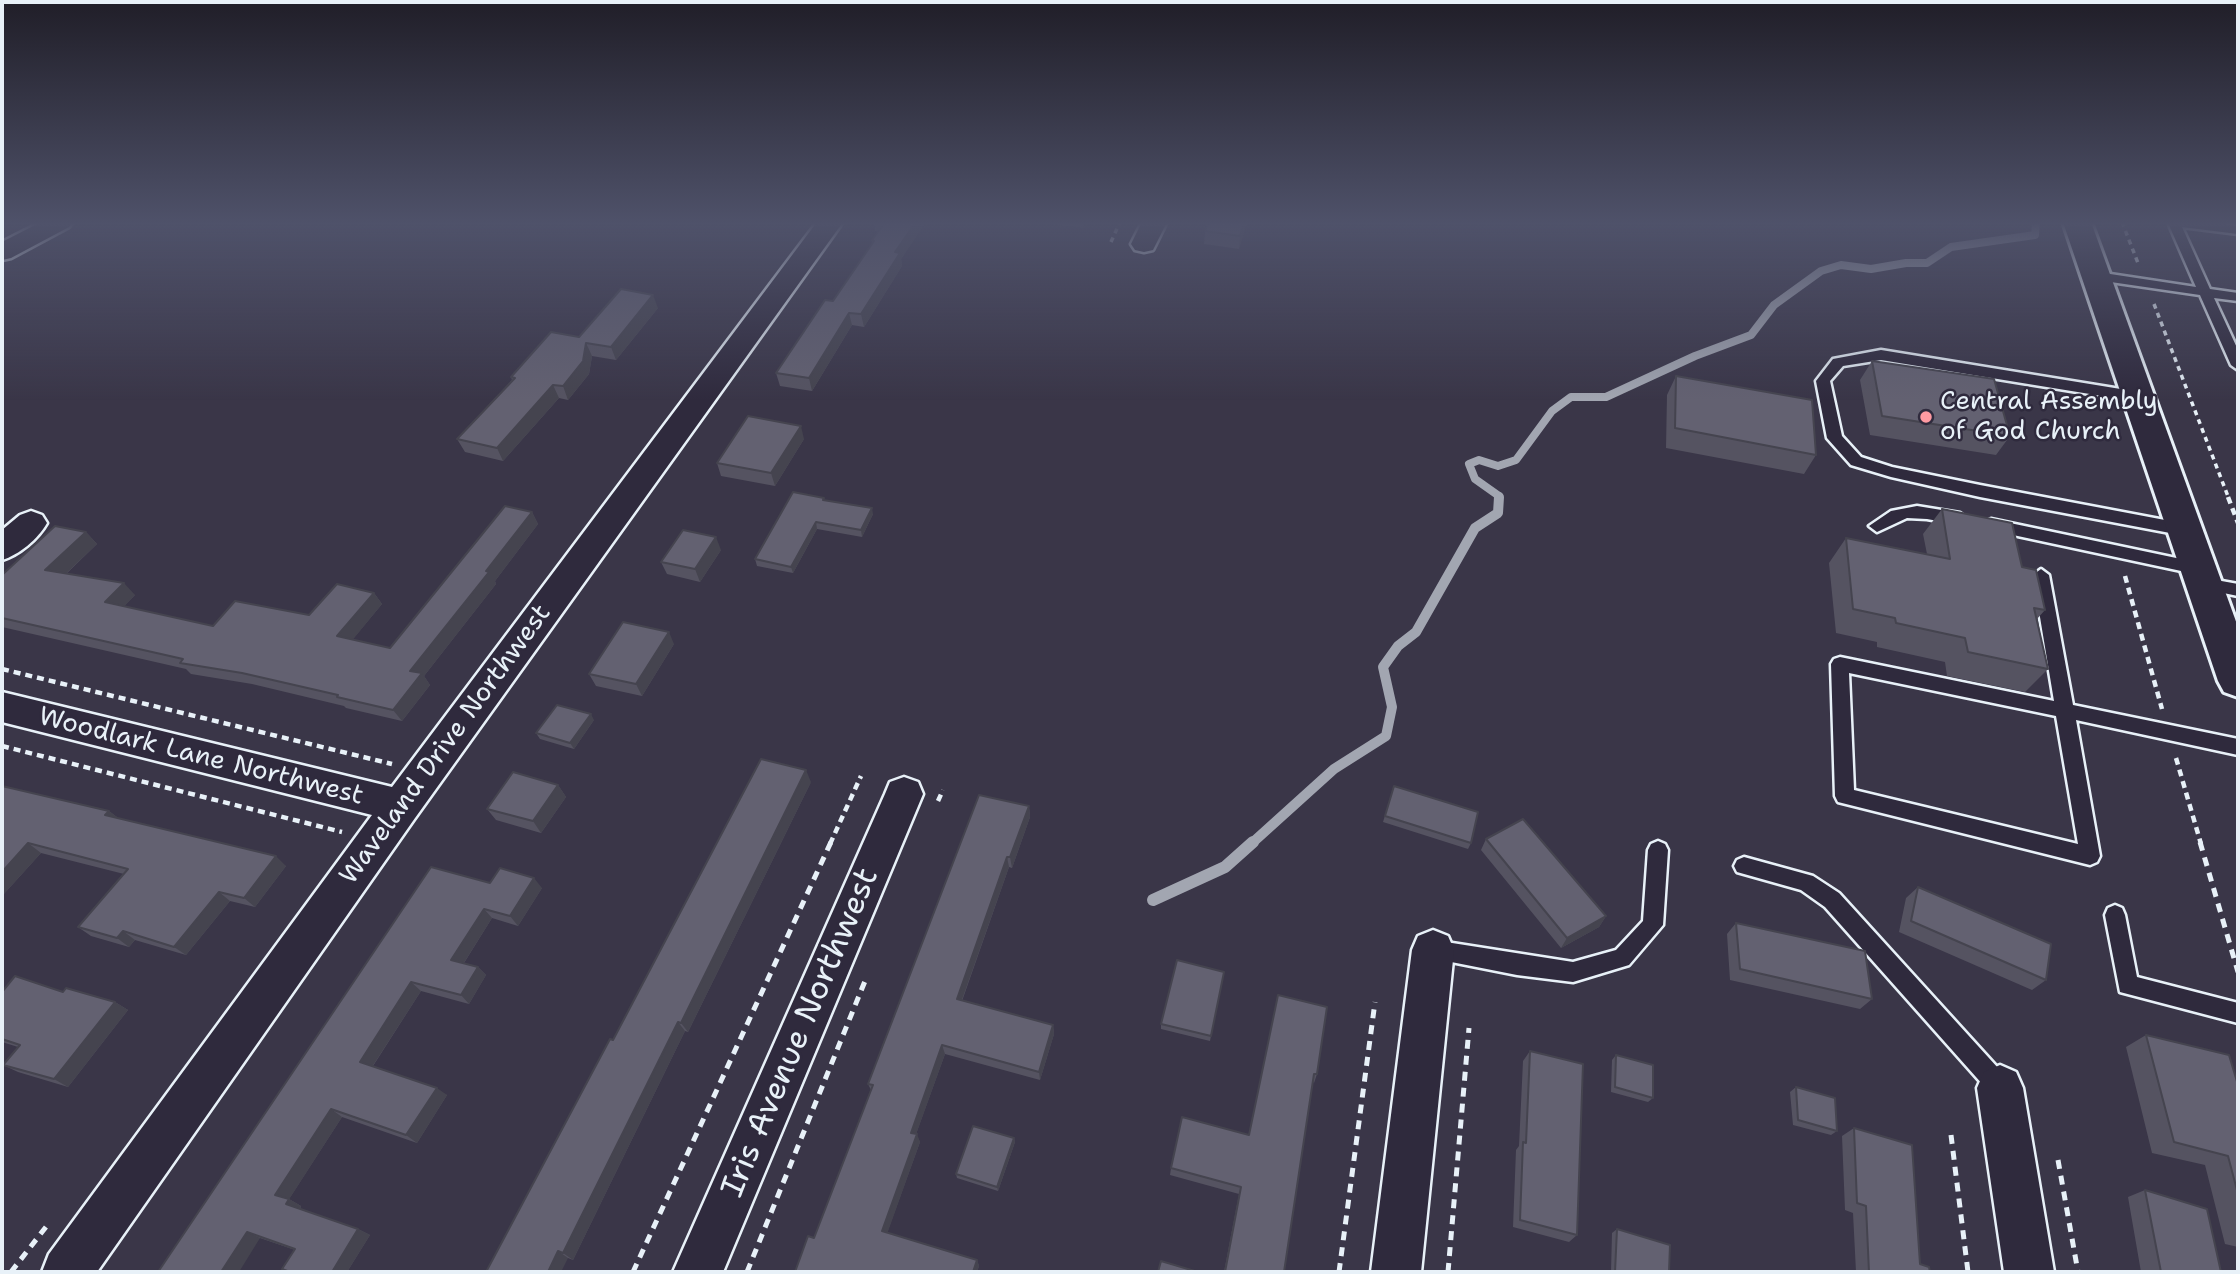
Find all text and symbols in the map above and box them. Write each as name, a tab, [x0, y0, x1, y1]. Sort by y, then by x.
place label: Central Assembly of God Church	[1940, 386, 2158, 448]
marker: Central Assembly of God Church	[1918, 409, 1934, 425]
street label: Waveland Drive Northwest	[334, 599, 558, 891]
street label: Woodlark Lane Northwest	[35, 702, 367, 812]
street label: Iris Avenue Northwest	[714, 863, 888, 1203]

